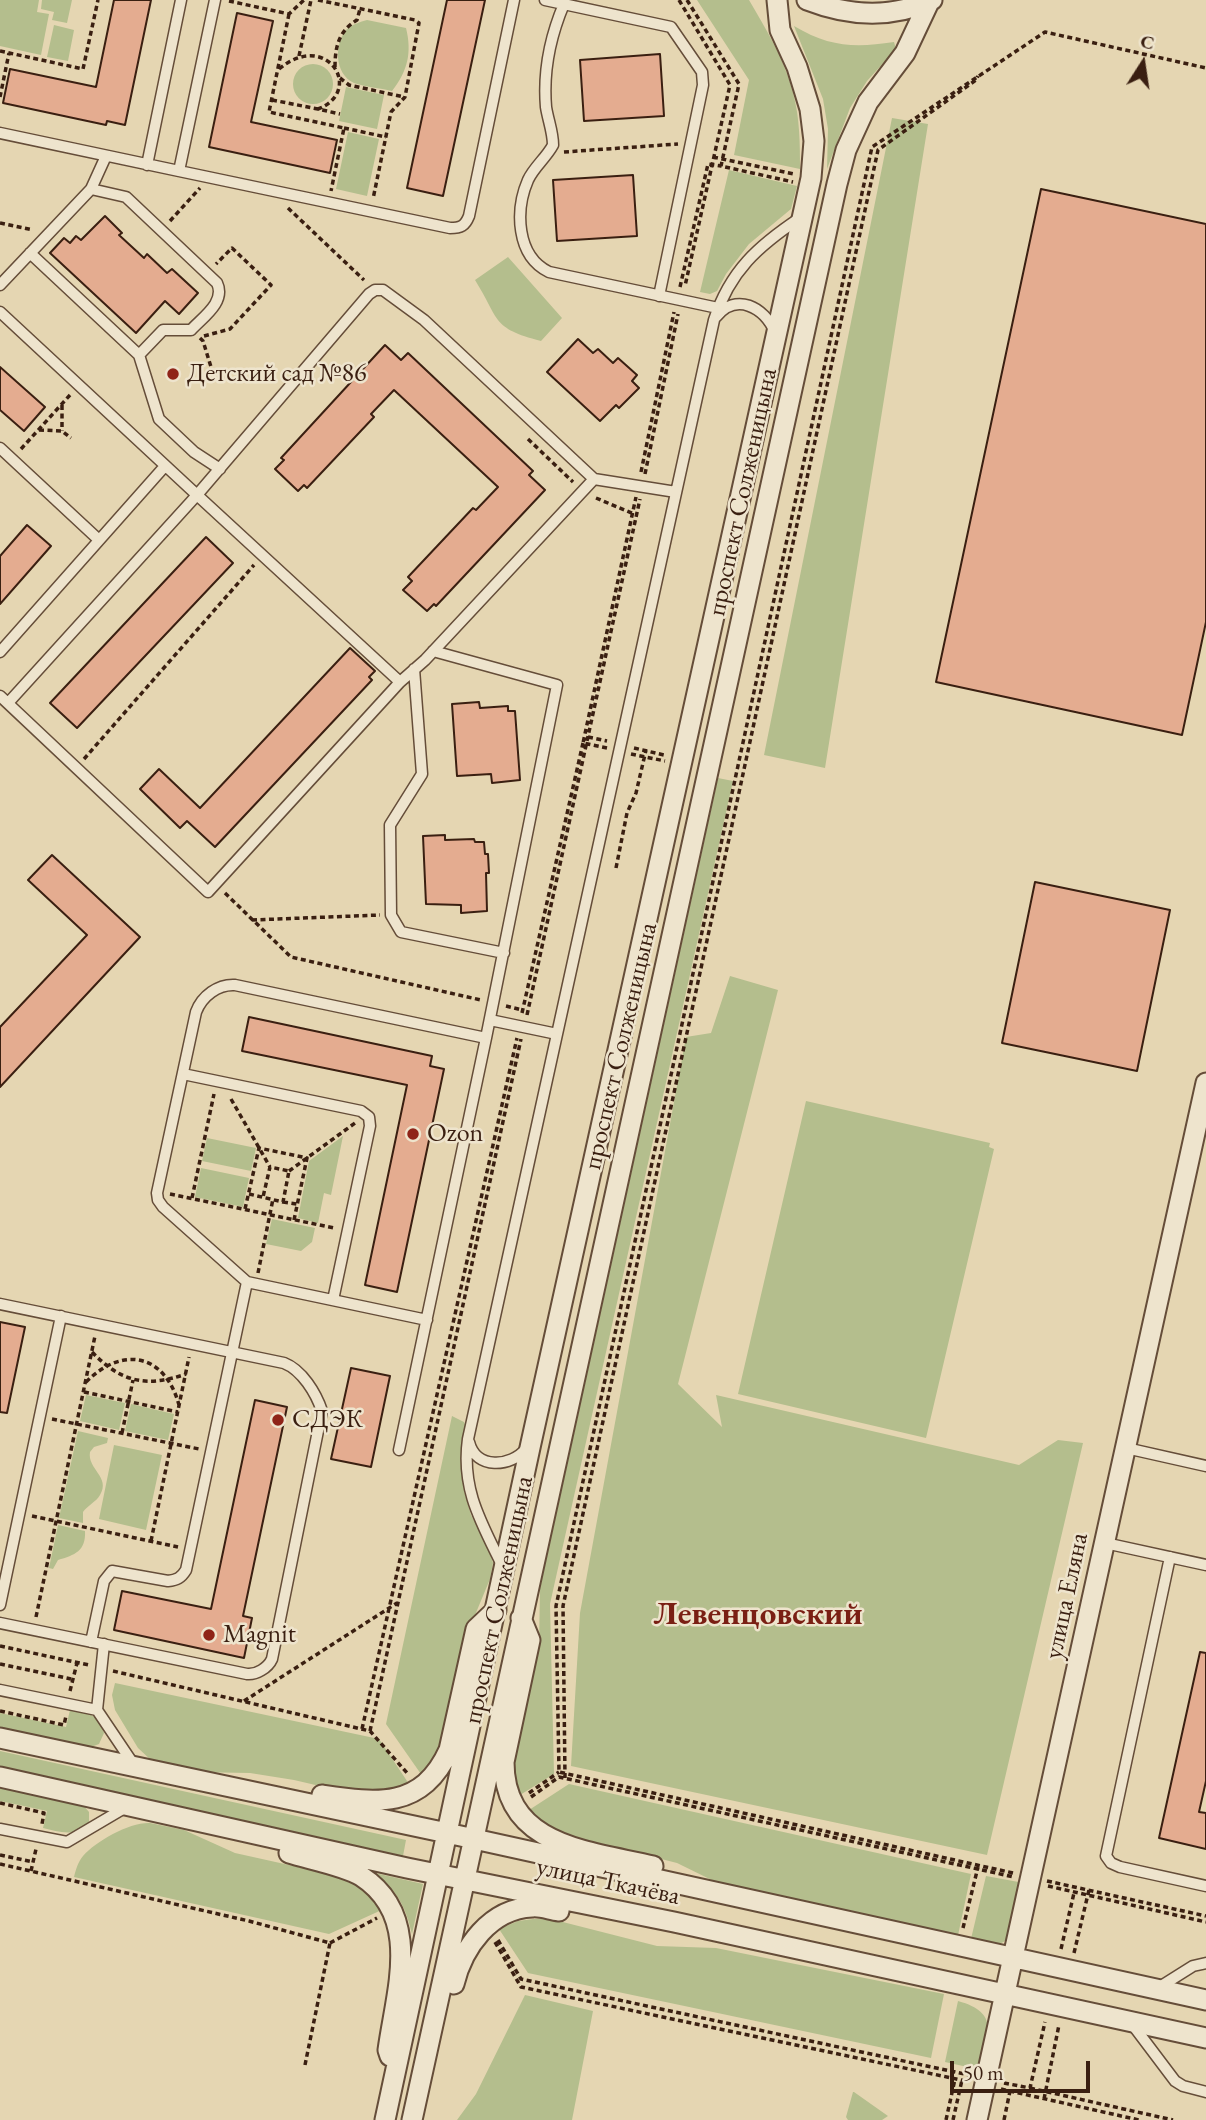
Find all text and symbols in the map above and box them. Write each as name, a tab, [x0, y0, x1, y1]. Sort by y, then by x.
north arrow	[1108, 28, 1178, 98]
text: С	[1138, 28, 1157, 56]
place label: Детский сад №86	[187, 358, 367, 390]
street label: проспект Солженицына	[701, 365, 785, 619]
marker: Детский сад №86	[165, 366, 181, 382]
street label: проспект Солженицына	[577, 919, 665, 1173]
place label: Ozon	[427, 1118, 483, 1150]
marker: Ozon	[405, 1126, 421, 1142]
place label: СДЭК	[292, 1404, 363, 1436]
marker: СДЭК	[270, 1412, 286, 1428]
street label: проспект Солженицына	[457, 1473, 541, 1727]
street label: улица Еляна	[1038, 1530, 1096, 1662]
district label: Левенцовский	[653, 1595, 863, 1635]
place label: Magnit	[223, 1619, 296, 1651]
marker: Magnit	[201, 1627, 217, 1643]
street label: улица Ткачёва	[533, 1852, 683, 1912]
scale bar	[954, 2046, 1094, 2090]
text: 50 m	[963, 2059, 1004, 2086]

